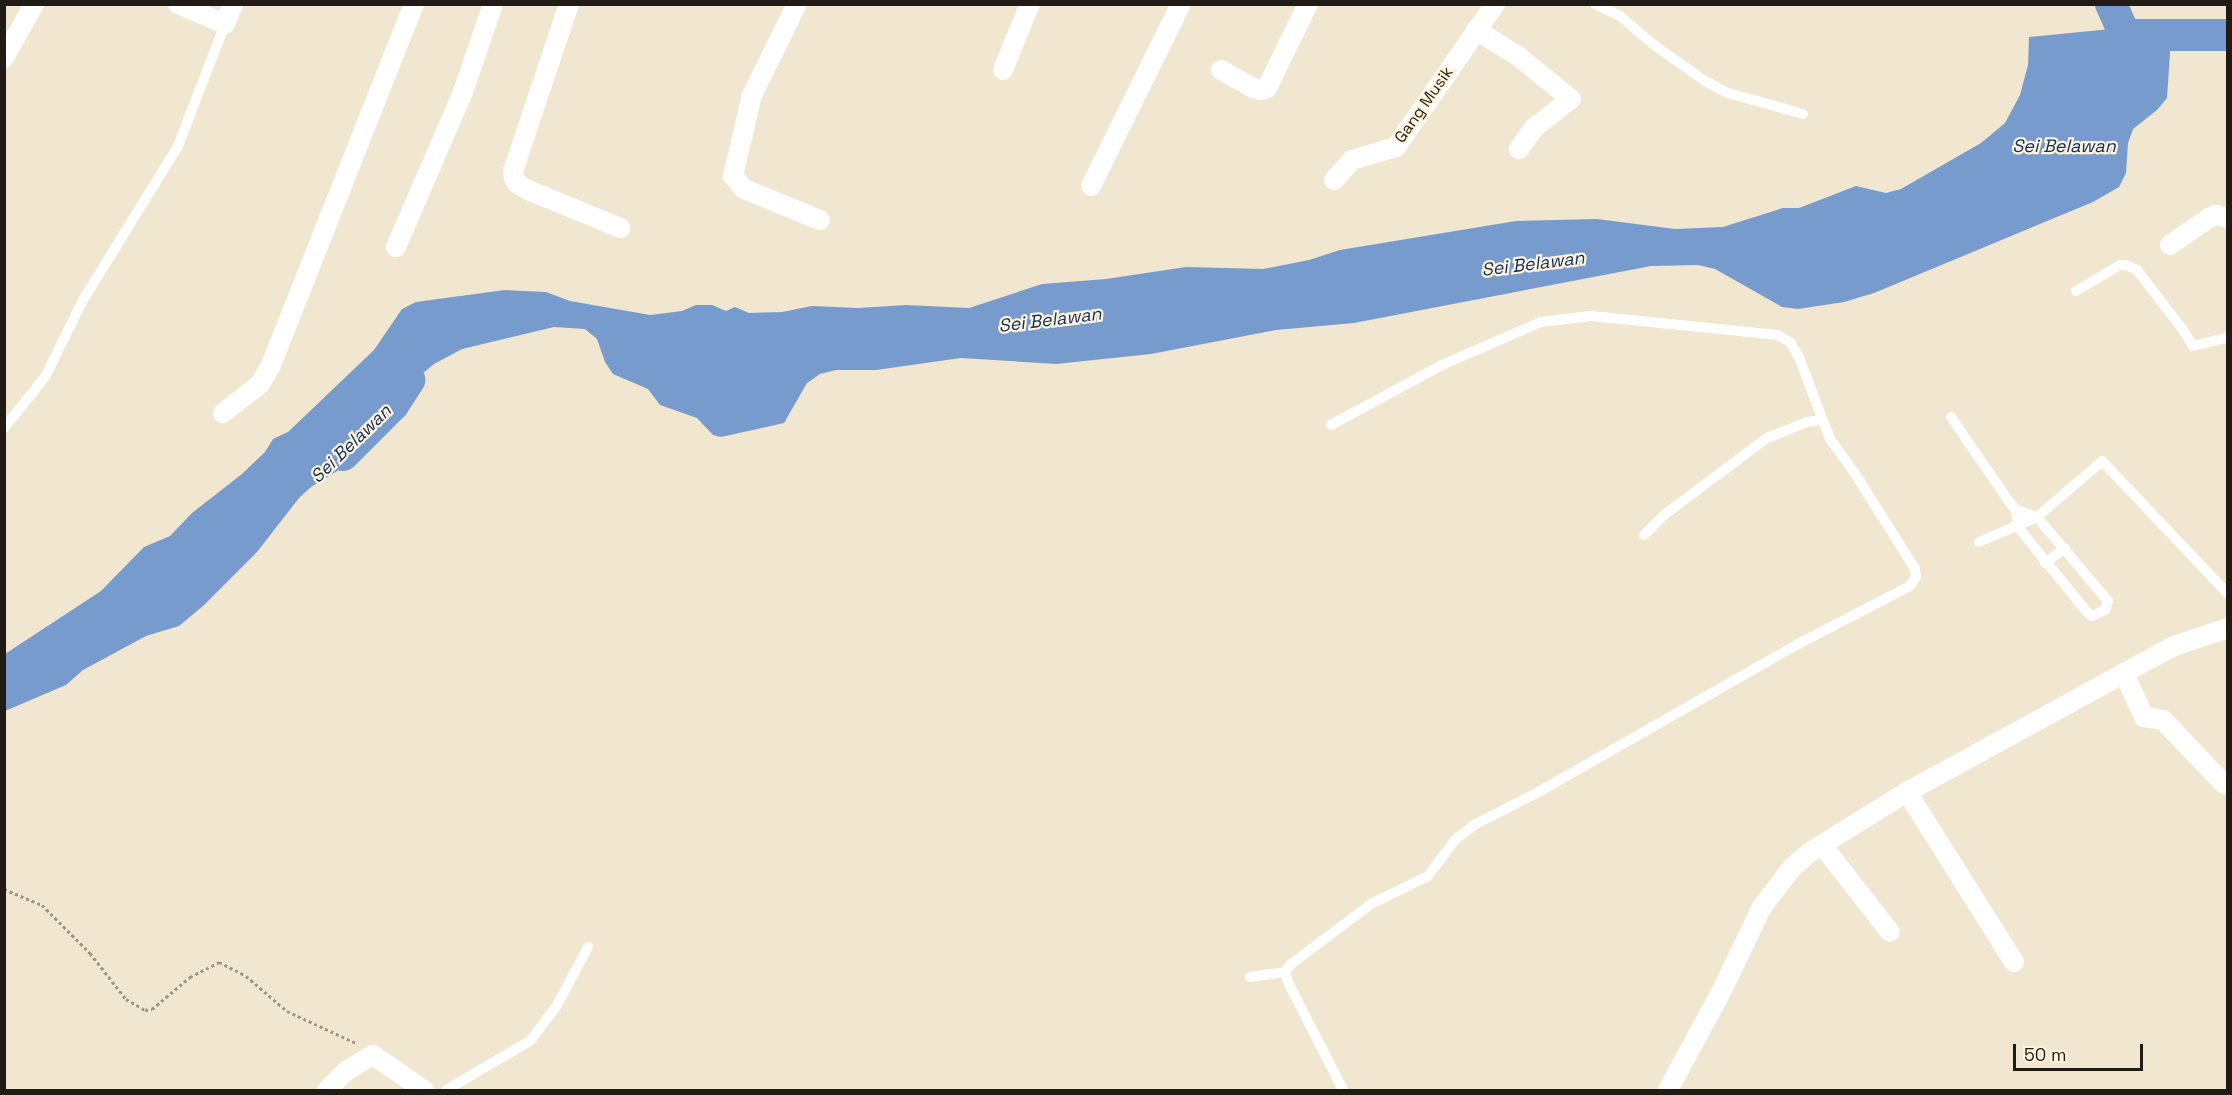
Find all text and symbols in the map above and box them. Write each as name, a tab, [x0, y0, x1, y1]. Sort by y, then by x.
street label: Gang Musik	[1391, 63, 1457, 147]
water label: Sei Belawan	[2012, 135, 2116, 157]
water label: Sei Belawan	[1480, 247, 1586, 281]
water label: Sei Belawan	[997, 303, 1103, 337]
water label: Sei Belawan	[306, 400, 396, 488]
scale bar	[2016, 1032, 2146, 1070]
text: 50 m	[2024, 1043, 2066, 1066]

